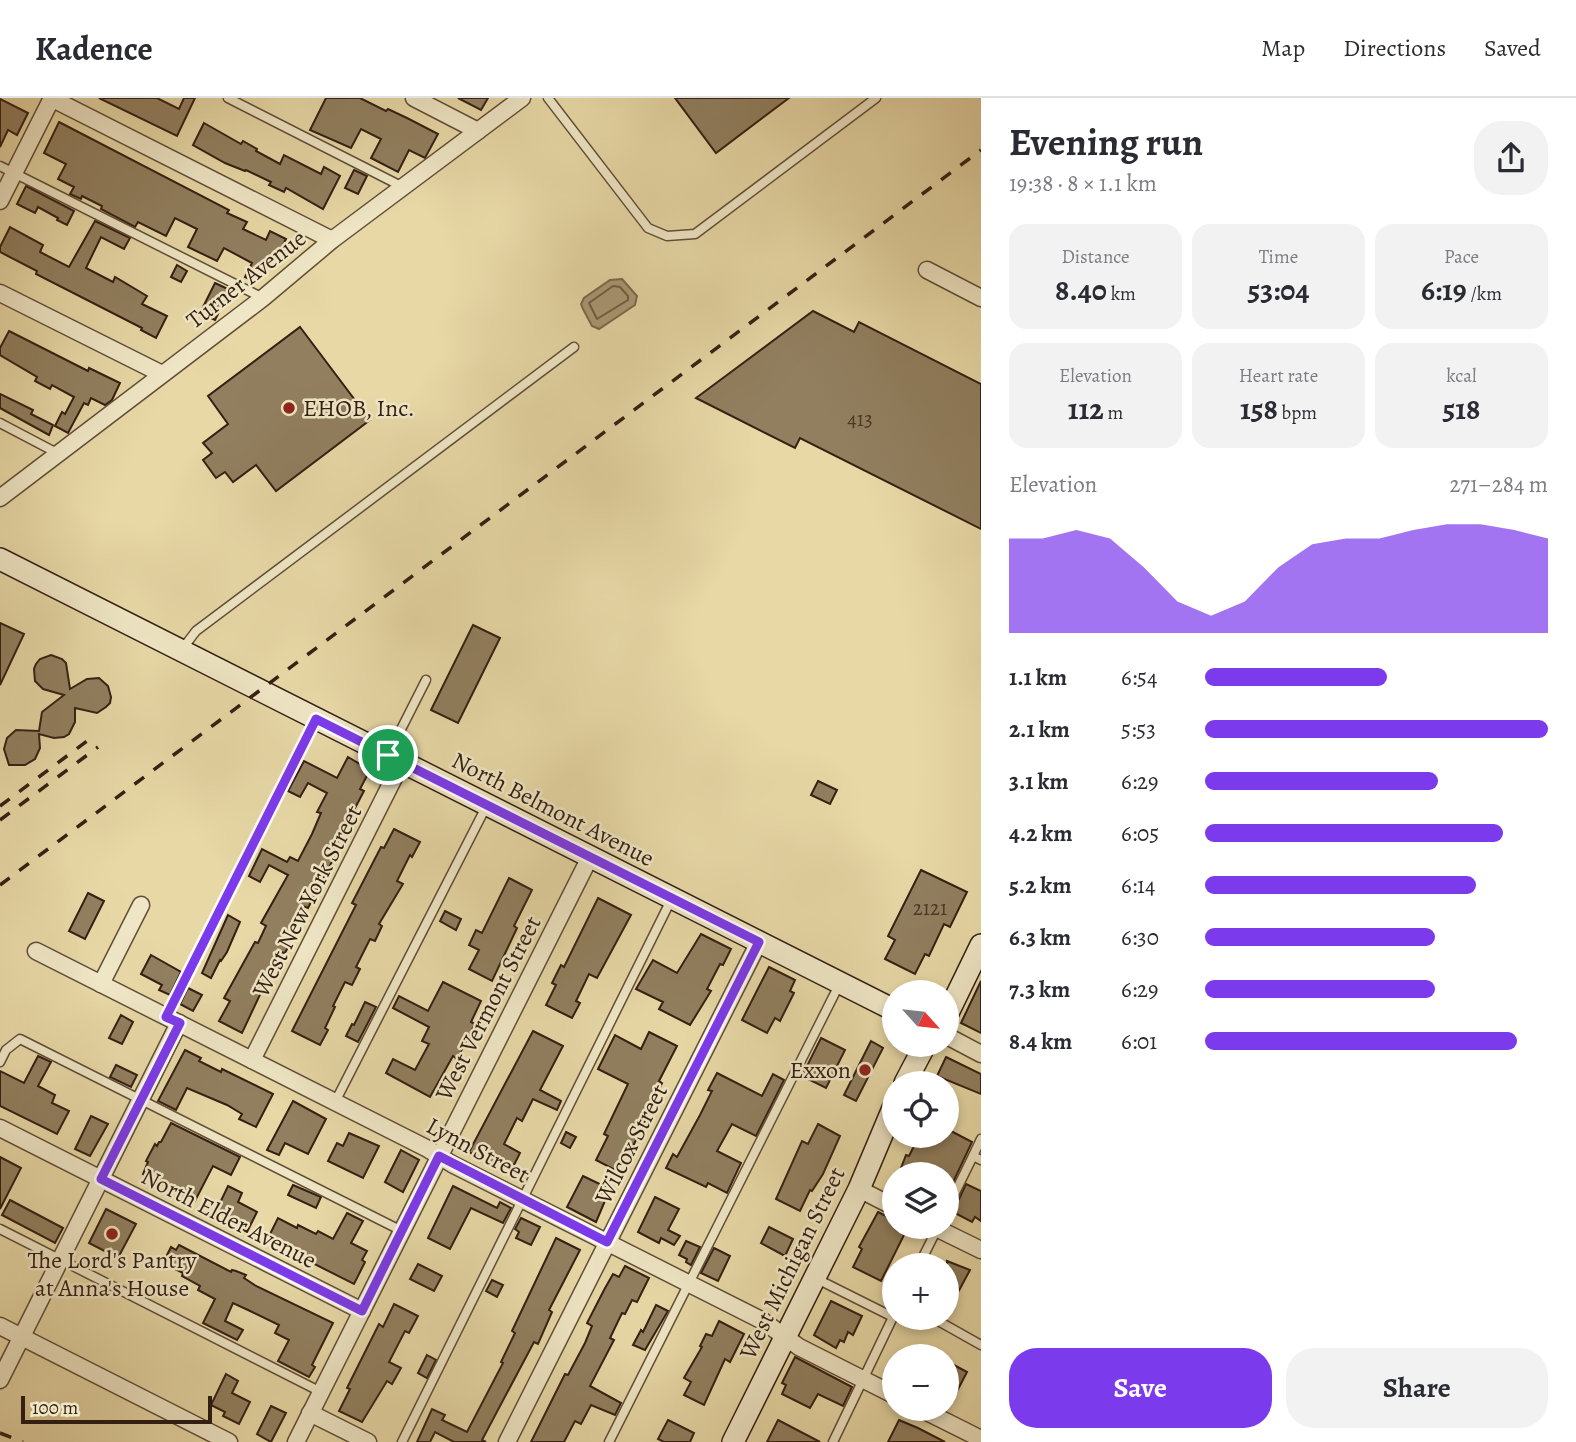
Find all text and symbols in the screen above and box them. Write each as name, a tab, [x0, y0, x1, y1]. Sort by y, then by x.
text: Kadence	[35, 26, 153, 71]
text: Map	[1261, 32, 1305, 64]
text: Directions	[1343, 32, 1446, 64]
text: Saved	[1484, 32, 1541, 64]
text: Evening run	[1009, 116, 1203, 168]
button: share	[1474, 121, 1548, 195]
text: 19:38 · 8 × 1.1 km	[1009, 168, 1157, 199]
street label: Turner Avenue	[179, 222, 313, 336]
text: Distance	[1061, 244, 1130, 270]
text: Time	[1259, 244, 1298, 270]
text: Pace	[1444, 244, 1479, 270]
text: 8.40	[1055, 270, 1107, 310]
text: 53:04	[1247, 270, 1310, 310]
text: 6:19	[1421, 270, 1467, 310]
text: km	[1107, 281, 1136, 307]
text: /km	[1467, 281, 1502, 307]
text: Elevation	[1059, 363, 1132, 389]
text: Heart rate	[1239, 363, 1318, 389]
text: kcal	[1446, 363, 1477, 389]
text: 112	[1068, 389, 1104, 429]
text: 158	[1240, 389, 1278, 429]
text: 518	[1443, 389, 1480, 429]
place label: EHOB, Inc.	[303, 392, 415, 424]
marker: EHOB, Inc.	[281, 400, 297, 416]
text: m	[1104, 400, 1123, 426]
text: bpm	[1278, 400, 1317, 426]
house number: 413	[847, 405, 873, 433]
text: Elevation	[1009, 469, 1097, 500]
text: 271–284 m	[1449, 469, 1548, 500]
text: 1.1 km	[1009, 662, 1067, 693]
text: 6:54	[1121, 662, 1157, 693]
text: 2.1 km	[1009, 714, 1070, 745]
text: 5:53	[1121, 714, 1156, 745]
pin	[358, 725, 418, 785]
icon: arrive	[369, 736, 407, 774]
street label: North Belmont Avenue	[446, 744, 660, 874]
text: 3.1 km	[1009, 766, 1069, 797]
text: 6:29	[1121, 766, 1159, 797]
street label: West New York Street	[244, 799, 369, 1003]
text: 4.2 km	[1009, 818, 1072, 849]
text: 6:05	[1121, 818, 1159, 849]
text: 5.2 km	[1009, 870, 1071, 901]
text: 6:14	[1121, 870, 1155, 901]
house number: 2121	[913, 894, 947, 922]
street label: West Vermont Street	[427, 910, 548, 1107]
text: 6.3 km	[1009, 922, 1071, 953]
text: 6:30	[1121, 922, 1159, 953]
text: 7.3 km	[1009, 974, 1070, 1005]
text: 6:29	[1121, 974, 1159, 1005]
north arrow	[882, 980, 959, 1057]
map controls	[882, 980, 959, 1421]
text: 8.4 km	[1009, 1026, 1072, 1057]
text: 6:01	[1121, 1026, 1157, 1057]
place label: Exxon	[789, 1054, 851, 1086]
marker: Exxon	[857, 1062, 873, 1078]
button: locate	[882, 1071, 959, 1148]
street label: Wilcox Street	[587, 1079, 675, 1210]
street label: Lynn Street	[421, 1109, 535, 1191]
street label: North Elder Avenue	[136, 1160, 322, 1276]
street label: West Michigan Street	[731, 1162, 852, 1365]
button: layers	[882, 1162, 959, 1239]
marker: The Lord's Pantry at Anna's House	[104, 1226, 120, 1242]
place label: The Lord's Pantry at Anna's House	[27, 1244, 197, 1304]
button: +	[882, 1253, 959, 1330]
button: −	[882, 1344, 959, 1421]
button: Save	[1009, 1348, 1272, 1428]
button: Share	[1286, 1348, 1548, 1428]
scale bar	[21, 1393, 212, 1425]
text: 100 m	[32, 1395, 78, 1421]

